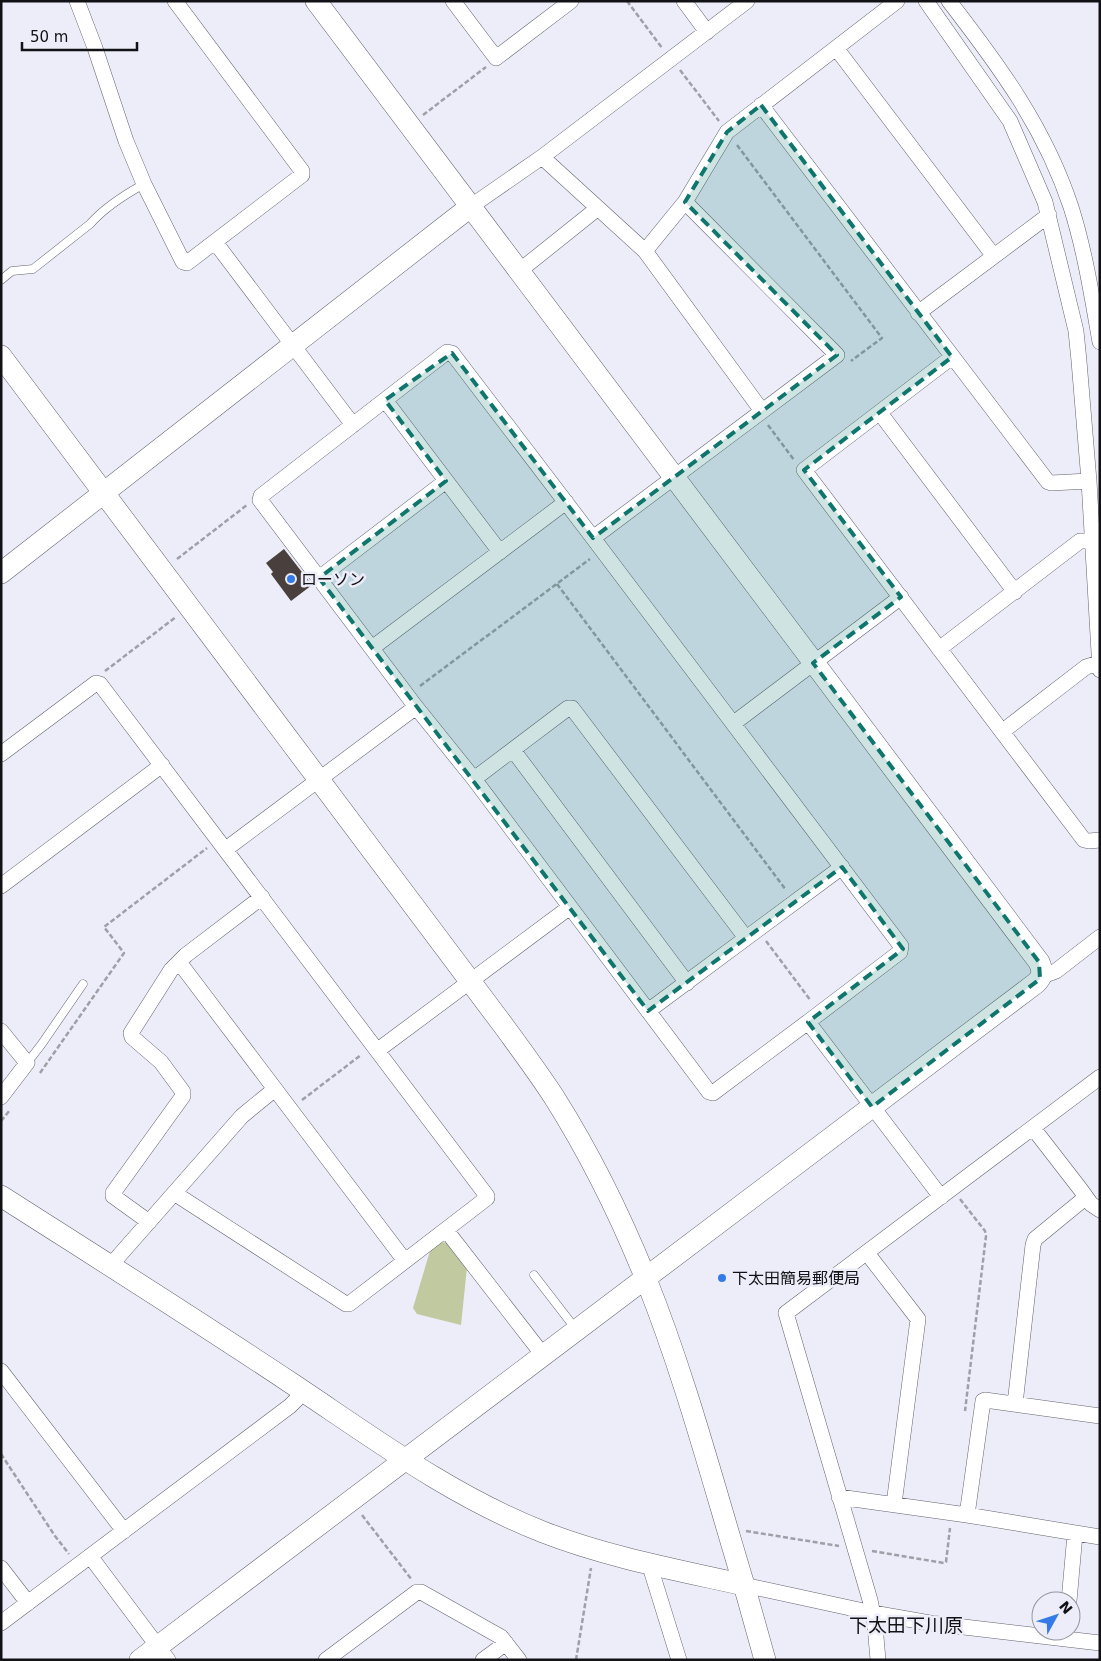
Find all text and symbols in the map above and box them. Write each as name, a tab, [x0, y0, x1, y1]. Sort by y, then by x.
scale bar	[22, 20, 138, 52]
text: 50 m	[30, 28, 68, 46]
place label: ローソン	[301, 570, 365, 589]
marker: ローソン	[285, 573, 297, 585]
place label: 下太田簡易郵便局	[732, 1269, 860, 1288]
marker: 下太田簡易郵便局	[716, 1272, 728, 1284]
north arrow	[1031, 1591, 1081, 1641]
text: N	[1056, 1598, 1076, 1617]
district label: 下太田下川原	[849, 1614, 963, 1636]

